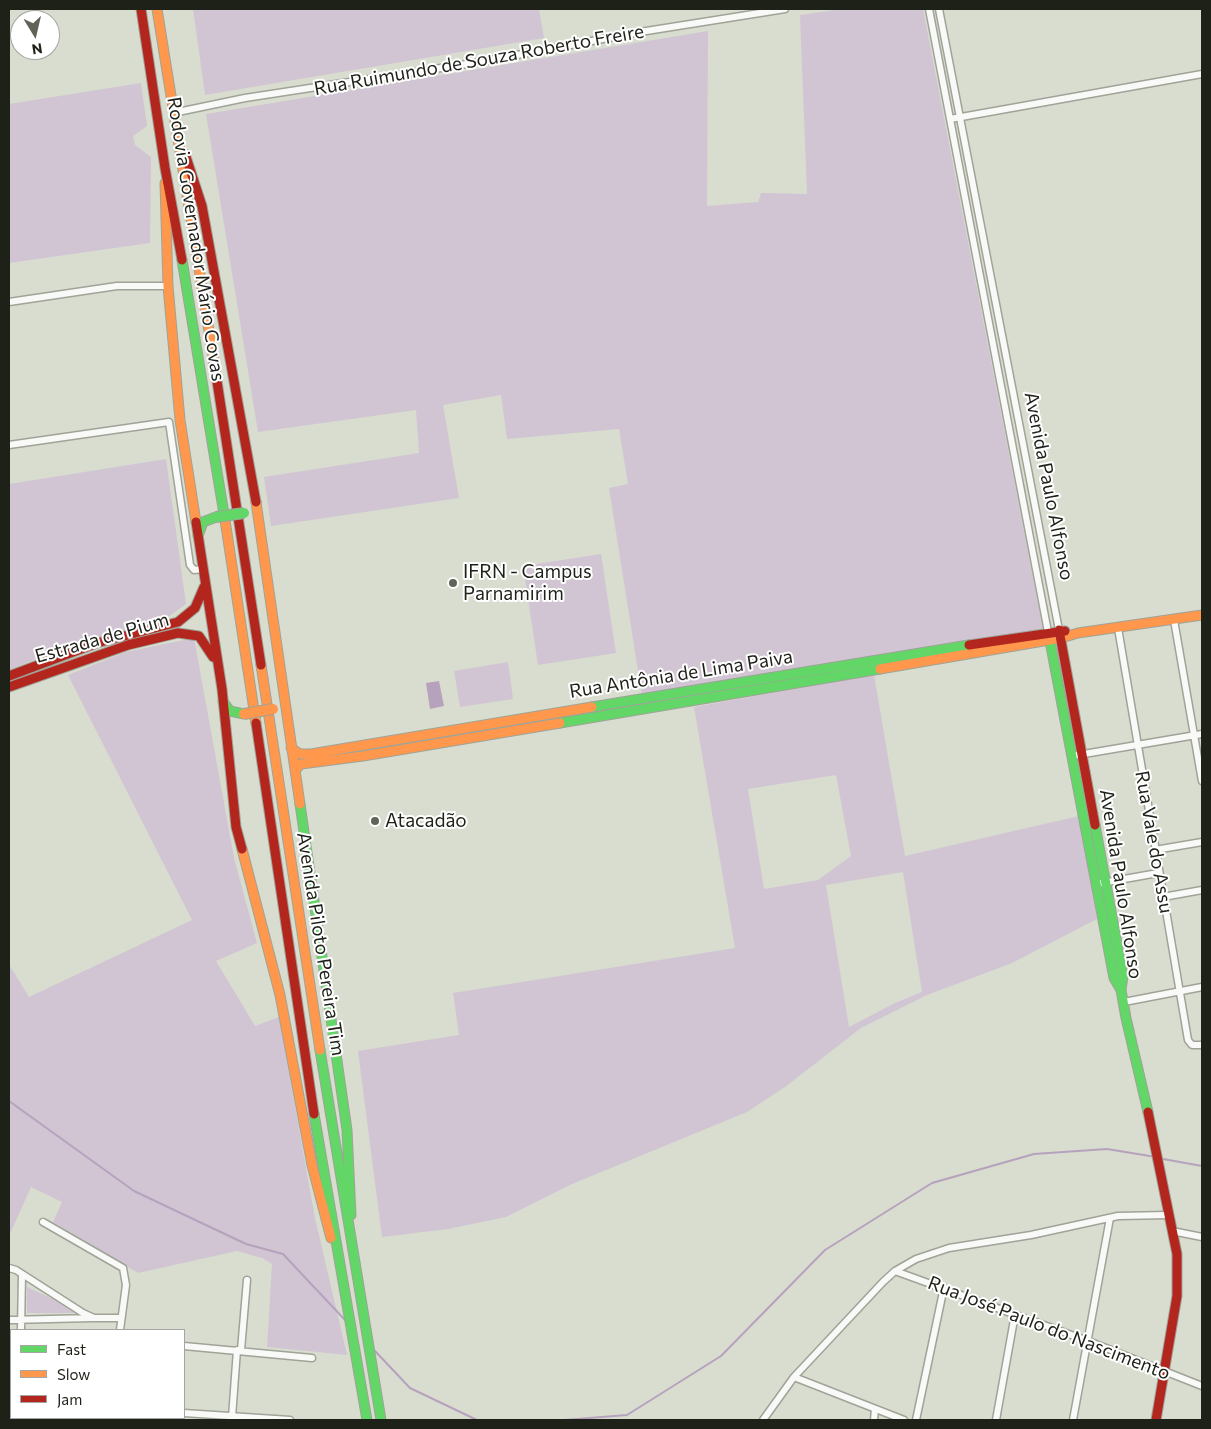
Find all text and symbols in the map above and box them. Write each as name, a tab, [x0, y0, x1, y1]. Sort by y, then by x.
north arrow	[10, 10, 60, 60]
street label: Rua Ruimundo de Souza Roberto Freire	[312, 20, 646, 100]
text: N	[31, 40, 44, 59]
street label: Rodovia Governador Mário Covas	[162, 95, 230, 383]
street label: Avenida Paulo Alfonso	[1020, 390, 1078, 582]
place label: IFRN - Campus Parnamirim	[463, 561, 592, 605]
marker: IFRN - Campus Parnamirim	[447, 577, 459, 589]
street label: Estrada de Pium	[32, 608, 172, 668]
street label: Rua Antônia de Lima Paiva	[568, 645, 794, 703]
street label: Rua Vale do Assu	[1130, 769, 1178, 915]
street label: Avenida Paulo Alfonso	[1095, 788, 1147, 980]
place label: Atacadão	[385, 810, 467, 832]
marker: Atacadão	[369, 815, 381, 827]
street label: Avenida Piloto Pereira Tim	[292, 831, 350, 1057]
street label: Rua José Paulo do Nascimento	[925, 1271, 1173, 1385]
legend	[10, 1329, 185, 1419]
text: Fast	[57, 1340, 86, 1358]
text: Slow	[57, 1365, 90, 1383]
text: Jam	[57, 1390, 82, 1408]

